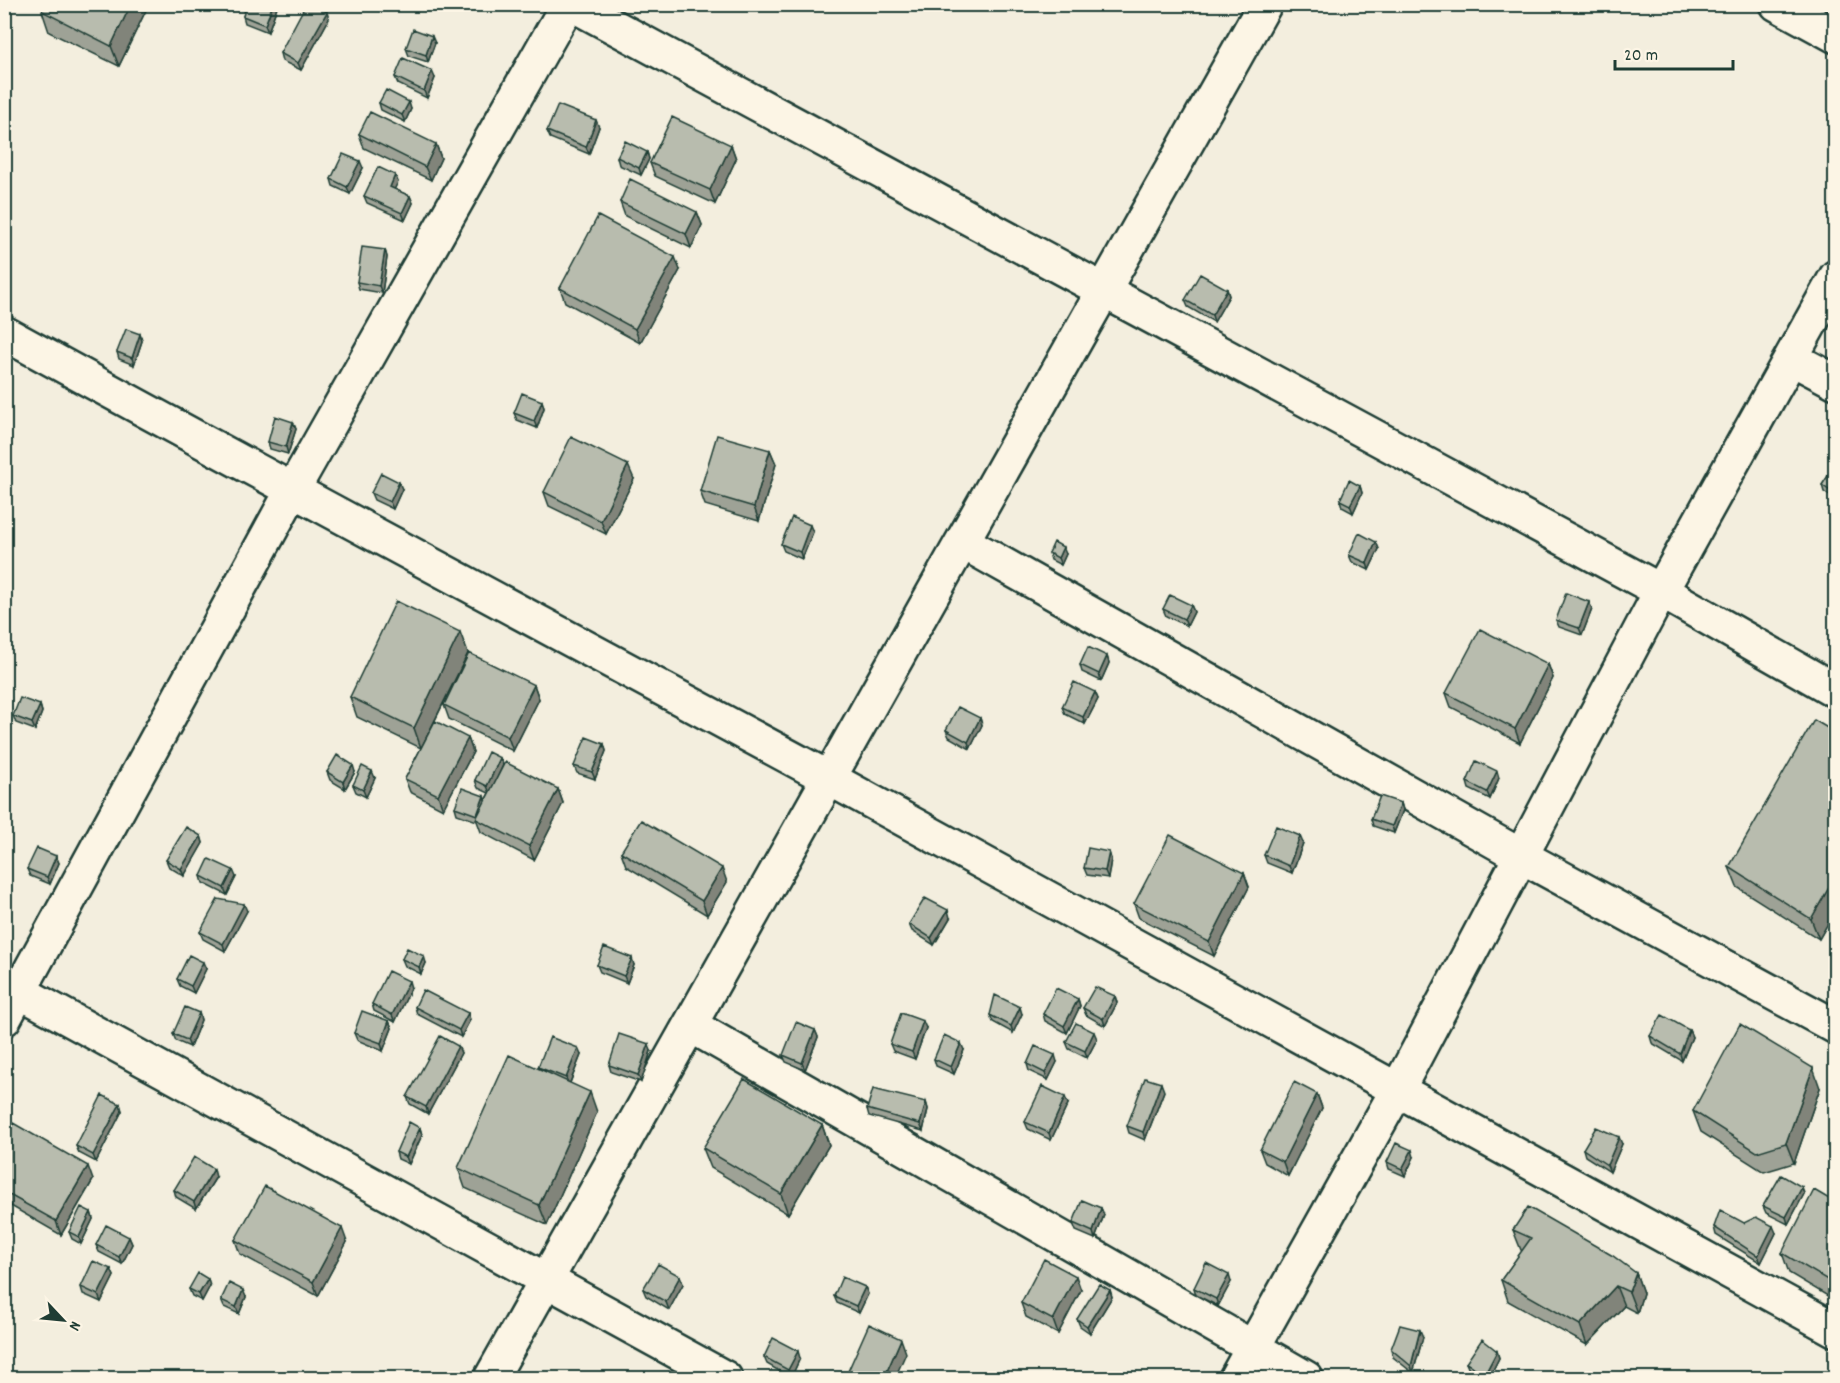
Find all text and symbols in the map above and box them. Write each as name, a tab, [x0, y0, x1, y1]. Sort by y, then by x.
scale bar	[1615, 33, 1734, 71]
text: 20 m	[1624, 44, 1658, 69]
north arrow	[33, 1290, 93, 1350]
text: N	[62, 1317, 86, 1334]

